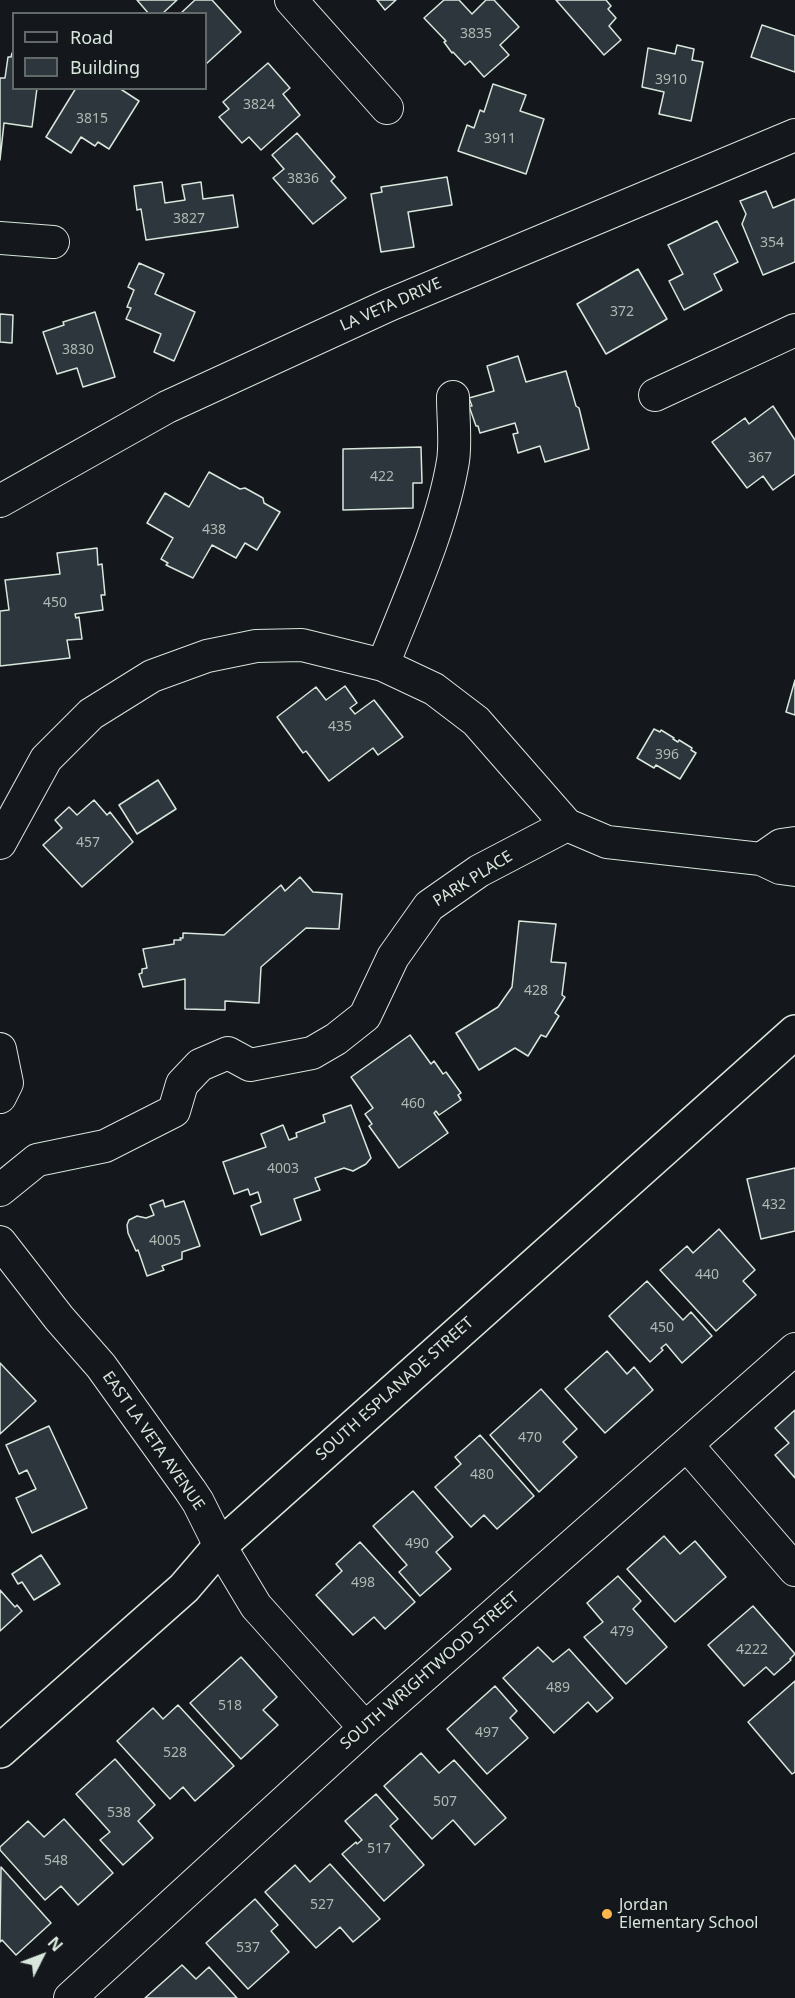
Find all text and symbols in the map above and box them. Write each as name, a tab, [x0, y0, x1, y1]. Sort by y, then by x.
legend	[12, 12, 207, 90]
text: Road	[70, 25, 113, 49]
house number: 3835	[460, 26, 492, 42]
text: Building	[70, 55, 140, 79]
house number: 3910	[655, 72, 687, 88]
house number: 3824	[243, 97, 275, 113]
house number: 3815	[76, 111, 108, 127]
house number: 3911	[484, 131, 516, 147]
house number: 3836	[287, 171, 319, 187]
house number: 3827	[173, 211, 205, 227]
house number: 354	[760, 235, 784, 251]
street label: LA VETA DRIVE	[337, 274, 445, 336]
house number: 372	[610, 304, 634, 320]
house number: 3830	[62, 342, 94, 358]
house number: 367	[748, 450, 772, 466]
house number: 422	[370, 469, 394, 485]
house number: 438	[202, 522, 226, 538]
house number: 450	[43, 595, 67, 611]
house number: 435	[328, 719, 352, 735]
house number: 396	[655, 747, 679, 763]
house number: 457	[76, 835, 100, 851]
street label: PARK PLACE	[430, 847, 516, 911]
house number: 428	[524, 983, 548, 999]
house number: 460	[401, 1096, 425, 1112]
house number: 4003	[267, 1161, 299, 1177]
house number: 432	[762, 1197, 786, 1213]
house number: 4005	[149, 1233, 181, 1249]
house number: 440	[695, 1267, 719, 1283]
street label: SOUTH ESPLANADE STREET	[312, 1313, 478, 1465]
house number: 450	[650, 1320, 674, 1336]
street label: EAST LA VETA AVENUE	[98, 1368, 208, 1514]
house number: 470	[518, 1430, 542, 1446]
house number: 480	[470, 1467, 494, 1483]
house number: 490	[405, 1536, 429, 1552]
house number: 498	[351, 1575, 375, 1591]
street label: SOUTH WRIGHTWOOD STREET	[337, 1588, 523, 1754]
house number: 479	[610, 1624, 634, 1640]
house number: 4222	[736, 1642, 768, 1658]
house number: 489	[546, 1680, 570, 1696]
house number: 518	[218, 1698, 242, 1714]
house number: 497	[475, 1725, 499, 1741]
house number: 528	[163, 1745, 187, 1761]
house number: 507	[433, 1794, 457, 1810]
house number: 538	[107, 1805, 131, 1821]
house number: 517	[367, 1841, 391, 1857]
house number: 548	[44, 1853, 68, 1869]
place label: Jordan Elementary School	[619, 1895, 758, 1933]
house number: 527	[310, 1897, 334, 1913]
marker: Jordan Elementary School	[600, 1907, 614, 1921]
north arrow	[12, 1926, 72, 1986]
text: N	[43, 1932, 68, 1956]
house number: 537	[236, 1940, 260, 1956]

